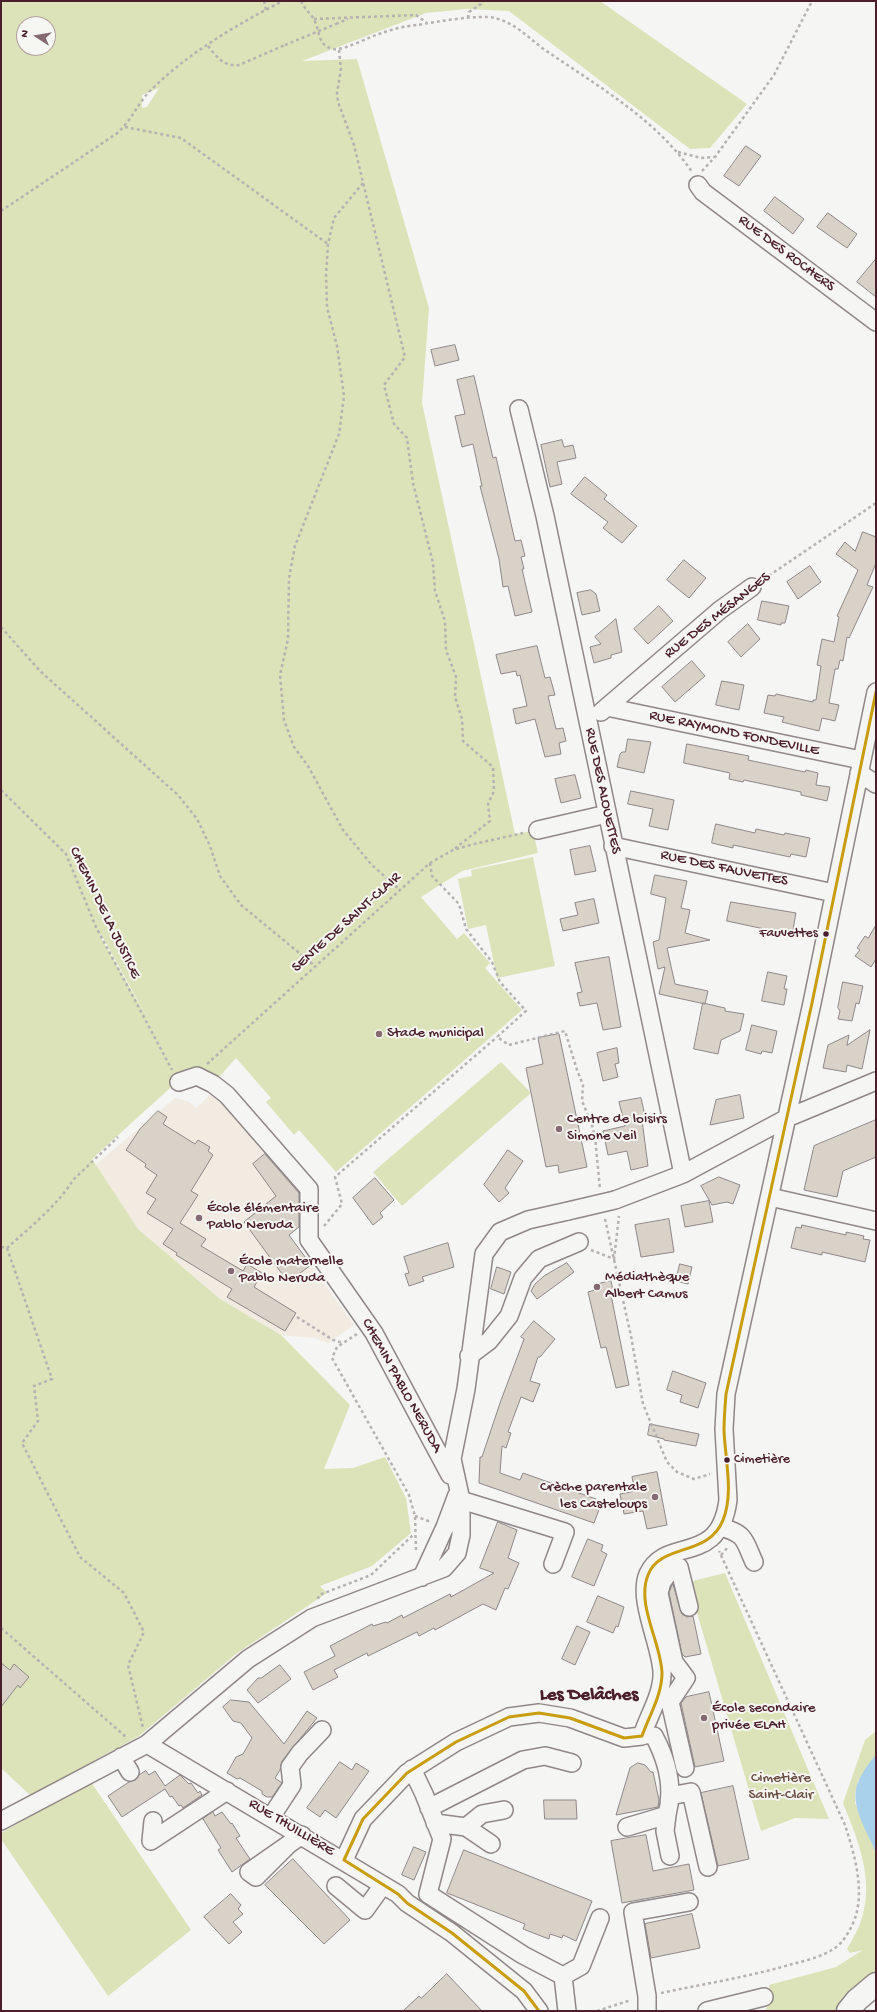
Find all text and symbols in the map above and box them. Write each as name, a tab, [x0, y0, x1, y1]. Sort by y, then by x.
north arrow	[16, 16, 56, 56]
text: N	[19, 29, 32, 38]
street label: RUE DES ROCHERS	[734, 212, 838, 296]
street label: RUE DES MÉSANGES	[661, 569, 775, 663]
street label: RUE RAYMOND FONDEVILLE	[647, 707, 821, 761]
street label: RUE DES ALOUETTES	[580, 726, 624, 856]
street label: CHEMIN DE LA JUSTICE	[64, 844, 144, 982]
street label: RUE DES FAUVETTES	[659, 847, 789, 891]
street label: SENTE DE SAINT-CLAIR	[289, 869, 405, 977]
place label: Fauvettes	[759, 926, 818, 942]
marker: Fauvettes	[821, 929, 831, 939]
place label: Stade municipal	[387, 1025, 484, 1043]
marker: Stade municipal	[374, 1029, 384, 1039]
place label: Centre de loisirs Simone Veil	[567, 1111, 667, 1146]
marker: Centre de loisirs Simone Veil	[554, 1124, 564, 1134]
place label: École élémentaire Pablo Neruda	[207, 1200, 319, 1235]
marker: École élémentaire Pablo Neruda	[194, 1213, 204, 1223]
place label: École maternelle Pablo Neruda	[239, 1253, 343, 1288]
marker: École maternelle Pablo Neruda	[226, 1266, 236, 1276]
place label: Médiathèque Albert Camus	[605, 1269, 689, 1304]
marker: Médiathèque Albert Camus	[592, 1282, 602, 1292]
street label: CHEMIN PABLO NERUDA	[357, 1316, 445, 1456]
place label: Cimetière	[734, 1452, 790, 1468]
marker: Cimetière	[722, 1455, 732, 1465]
place label: Crèche parentale les Casteloups	[540, 1479, 647, 1514]
marker: Crèche parentale les Casteloups	[650, 1492, 660, 1502]
district label: Les Delâches	[540, 1685, 638, 1707]
place label: École secondaire privée ELAH	[712, 1700, 816, 1735]
marker: École secondaire privée ELAH	[699, 1713, 709, 1723]
park label: Cimetière Saint-Clair	[749, 1770, 813, 1805]
street label: RUE THUILLIÈRE	[245, 1795, 337, 1861]

